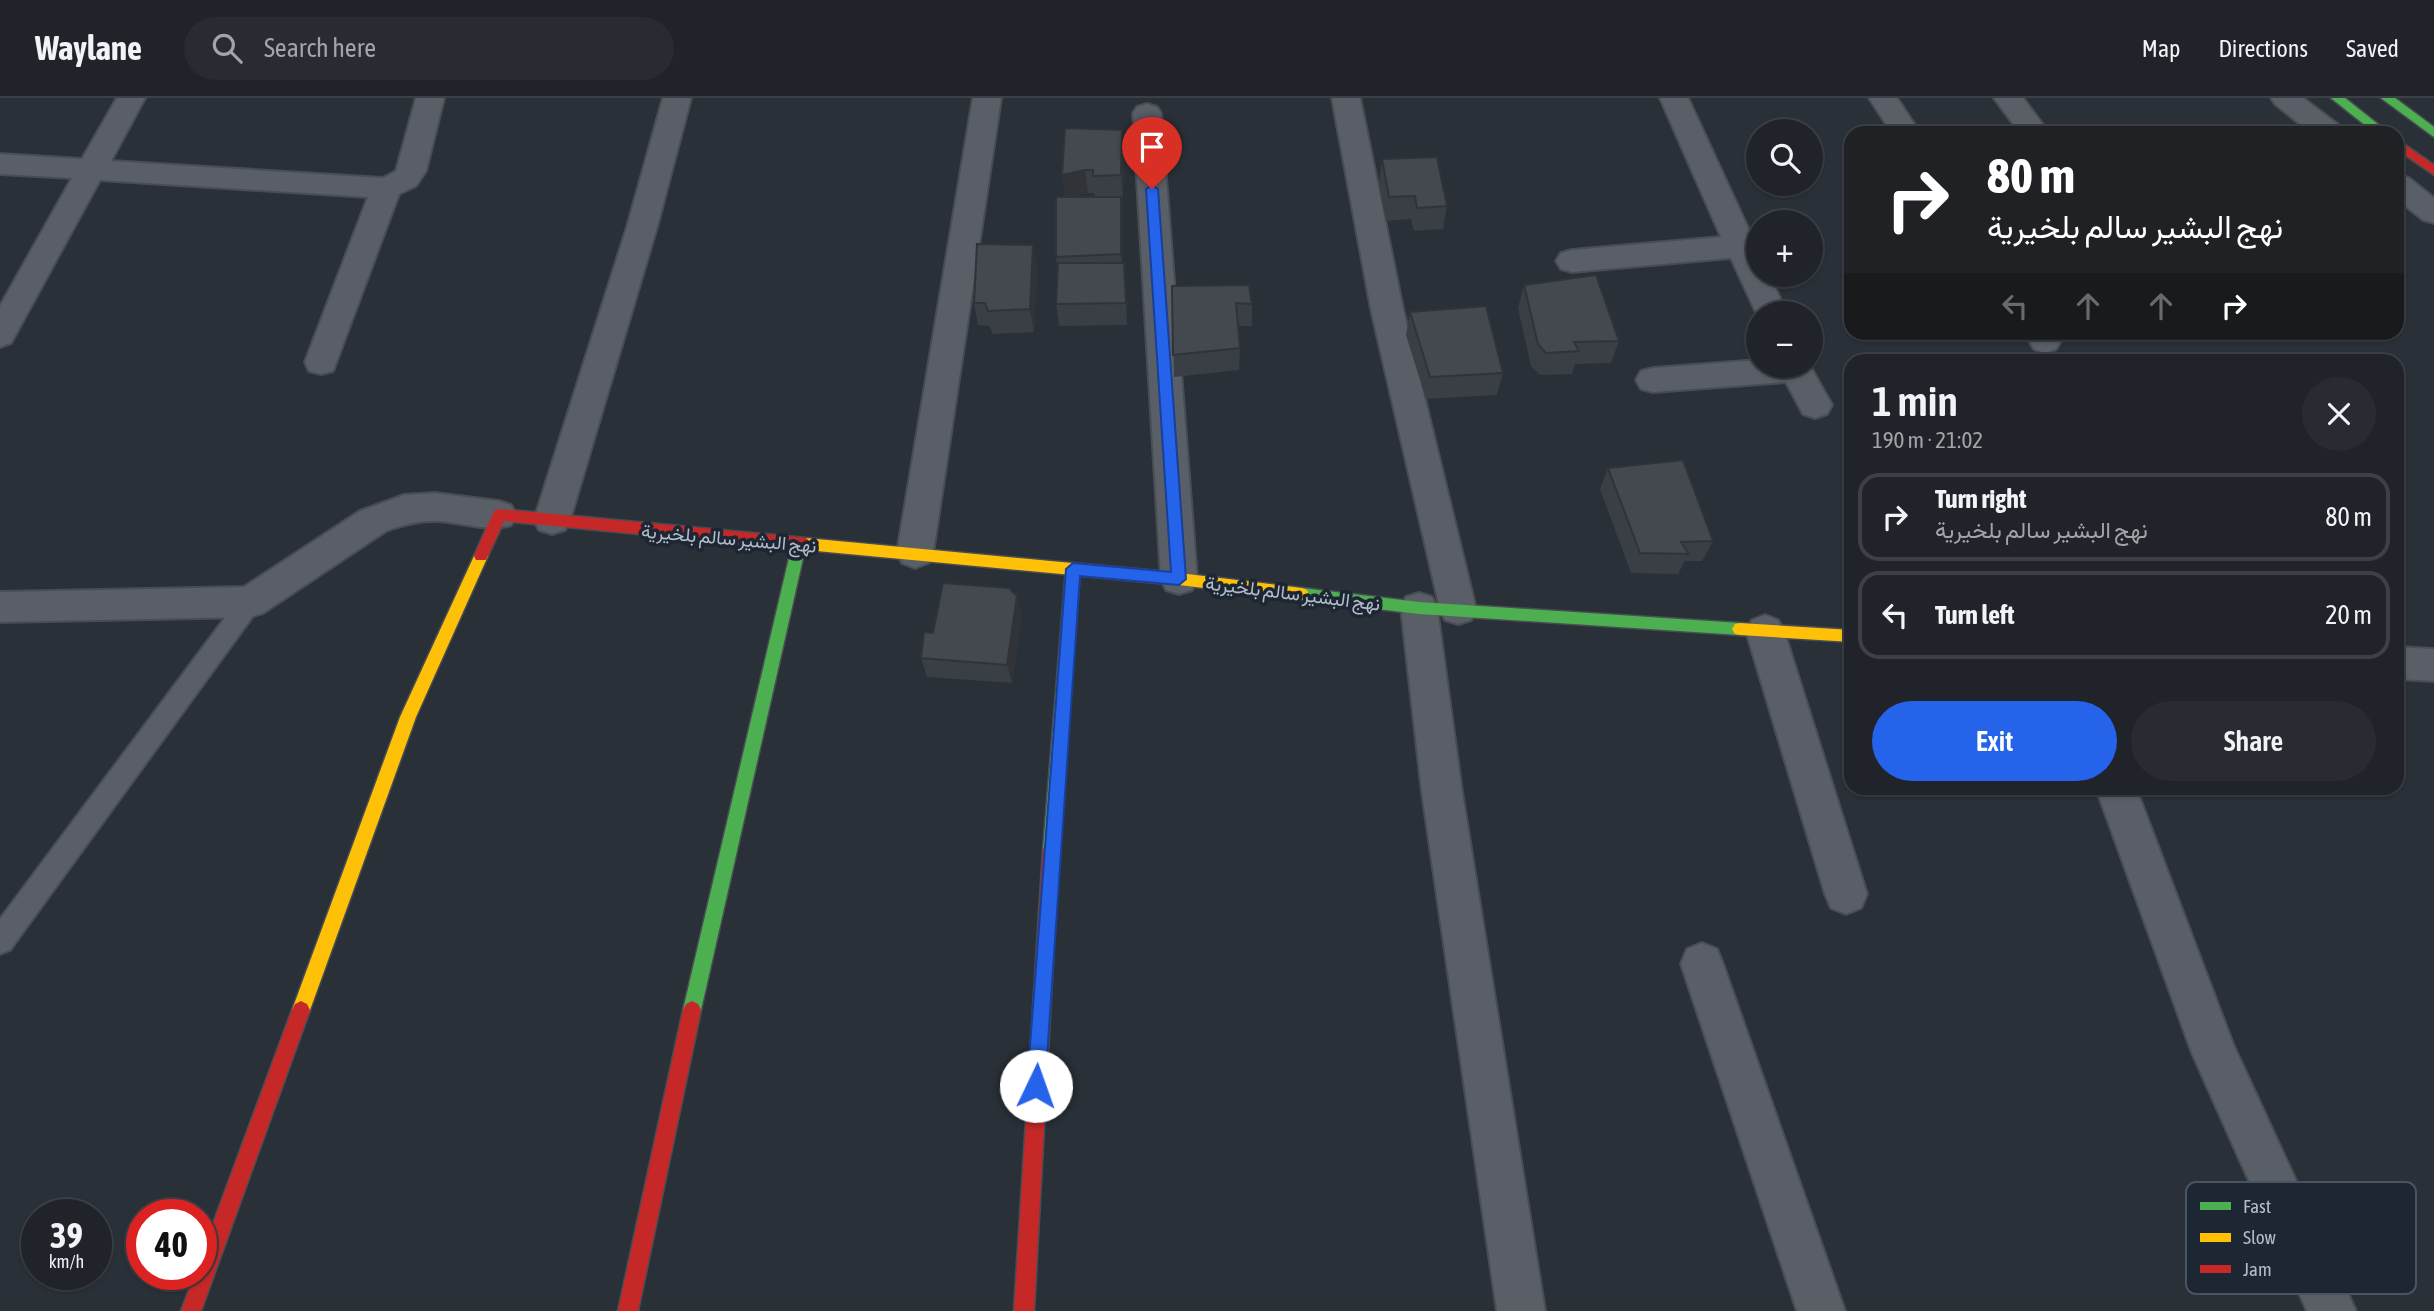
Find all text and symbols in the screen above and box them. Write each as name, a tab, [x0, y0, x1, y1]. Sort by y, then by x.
search box	[184, 17, 674, 80]
text: Waylane	[35, 29, 142, 67]
icon: search	[208, 29, 246, 67]
text: Search here	[264, 33, 376, 63]
text: Map	[2142, 35, 2180, 62]
text: Directions	[2218, 35, 2308, 62]
text: Saved	[2346, 35, 2399, 62]
pin	[1122, 117, 1182, 189]
map controls	[1746, 119, 1823, 378]
button: search	[1746, 119, 1823, 196]
icon: arrive	[1133, 128, 1171, 166]
text: 80 m	[1987, 147, 2075, 203]
icon: right	[1872, 154, 1963, 245]
text: نهج البشير سالم بلخيرية	[1987, 208, 2283, 245]
button: +	[1746, 210, 1823, 287]
icon: left	[1996, 287, 2034, 325]
icon: ahead	[2069, 287, 2107, 325]
icon: ahead	[2142, 287, 2180, 325]
icon: right	[2215, 287, 2253, 325]
button: −	[1746, 301, 1823, 378]
text: 1 min	[1872, 377, 1958, 425]
button: close	[2302, 377, 2376, 451]
text: 190 m · 21:02	[1872, 427, 1983, 453]
text: Turn right	[1935, 484, 2026, 514]
icon: right	[1876, 498, 1914, 536]
text: 80 m	[2325, 502, 2372, 532]
text: نهج البشير سالم بلخيرية	[1935, 517, 2148, 543]
street label: نهج البشير سالم بلخيرية	[640, 519, 818, 560]
street label: نهج البشير سالم بلخيرية	[1204, 571, 1382, 618]
icon: left	[1876, 596, 1914, 634]
text: Turn left	[1935, 600, 2015, 630]
text: 20 m	[2325, 600, 2372, 630]
button: Exit	[1872, 701, 2117, 781]
button: Share	[2131, 701, 2376, 781]
position arrow	[999, 1049, 1073, 1123]
legend	[2186, 1182, 2416, 1294]
text: Fast	[2243, 1195, 2271, 1217]
speed limit sign: 40	[126, 1199, 217, 1290]
text: 39	[50, 1215, 83, 1255]
text: Slow	[2243, 1226, 2277, 1248]
text: km/h	[49, 1251, 84, 1272]
text: Jam	[2243, 1258, 2272, 1280]

